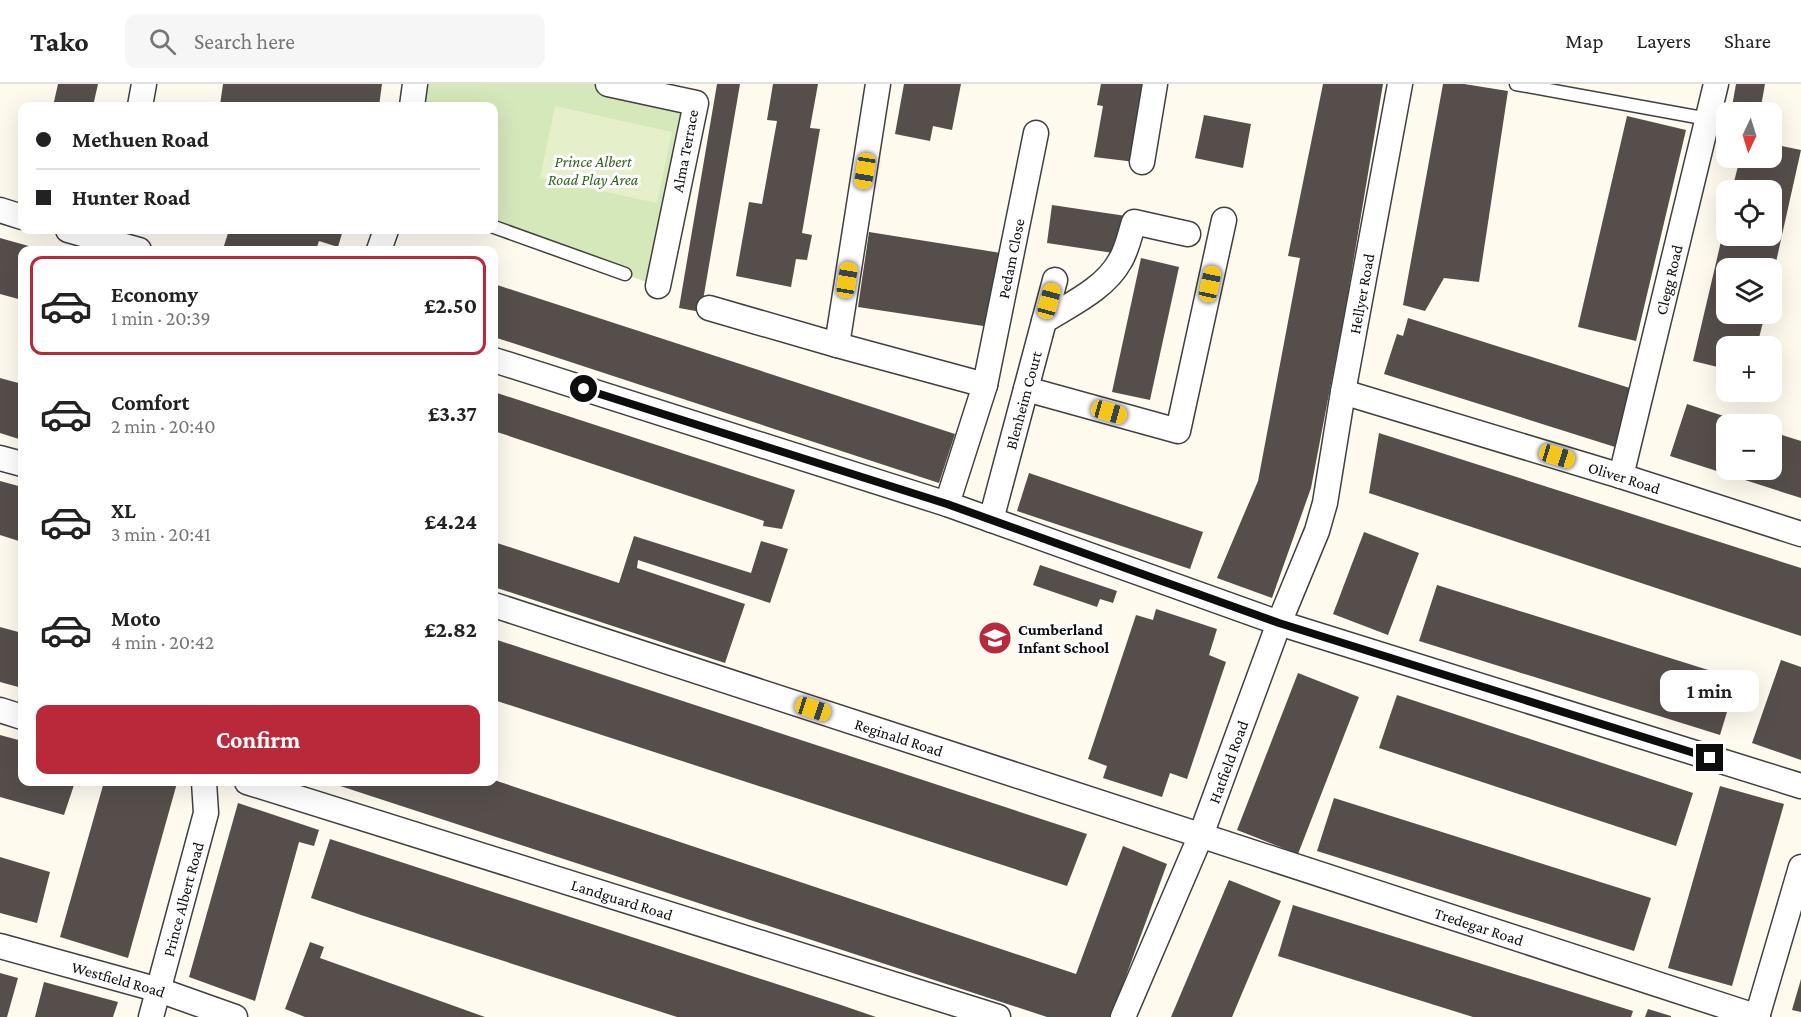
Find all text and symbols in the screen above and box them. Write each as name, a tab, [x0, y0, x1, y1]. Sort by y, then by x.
search box	[125, 14, 545, 68]
icon: search	[146, 25, 179, 58]
text: Tako	[30, 26, 89, 57]
text: Search here	[194, 29, 295, 54]
text: Map	[1565, 29, 1604, 53]
text: Layers	[1637, 29, 1691, 53]
text: Share	[1724, 29, 1771, 53]
north arrow	[1716, 102, 1782, 168]
map controls	[1716, 102, 1782, 480]
street label: Alma Terrace	[669, 108, 701, 194]
text: Methuen Road	[72, 127, 209, 152]
car	[853, 152, 877, 190]
park label: Prince Albert Road Play Area	[548, 153, 639, 189]
button: locate	[1716, 180, 1782, 246]
text: Hunter Road	[72, 185, 190, 210]
street label: Pedam Close	[994, 217, 1027, 300]
street label: Clegg Road	[1652, 242, 1685, 316]
street label: Hellyer Road	[1345, 252, 1377, 335]
button: layers	[1716, 258, 1782, 324]
car	[835, 261, 859, 299]
car	[1197, 265, 1223, 303]
icon: car	[39, 279, 93, 333]
car	[1036, 281, 1062, 321]
text: Economy	[111, 282, 198, 307]
text: £2.50	[424, 293, 477, 318]
text: 1 min · 20:39	[111, 307, 211, 329]
button: +	[1716, 336, 1782, 402]
street label: Blenheim Court	[1002, 349, 1044, 451]
route start	[570, 375, 597, 402]
icon: car	[39, 387, 93, 441]
text: Comfort	[111, 390, 189, 415]
car	[1089, 398, 1129, 426]
text: £3.37	[428, 401, 477, 426]
button: −	[1716, 414, 1782, 480]
text: 2 min · 20:40	[111, 415, 216, 437]
car	[1537, 442, 1577, 470]
street label: Oliver Road	[1586, 458, 1663, 497]
icon: car	[39, 495, 93, 549]
text: XL	[111, 498, 136, 523]
text: £4.24	[424, 509, 477, 534]
text: 3 min · 20:41	[111, 523, 211, 545]
icon: car	[39, 603, 93, 657]
text: Moto	[111, 606, 161, 631]
text: £2.82	[424, 617, 477, 642]
school or university icon: Cumberland Infant School	[977, 620, 1013, 656]
place label: Cumberland Infant School	[1018, 621, 1109, 656]
text: 4 min · 20:42	[111, 631, 214, 653]
callout: 1 min	[1660, 671, 1760, 713]
text: 1 min	[1687, 680, 1732, 702]
car	[793, 695, 833, 723]
button: Confirm	[36, 705, 480, 774]
street label: Reginald Road	[853, 715, 946, 759]
street label: Hatfield Road	[1205, 718, 1251, 805]
route end	[1696, 744, 1723, 771]
street label: Prince Albert Road	[159, 839, 206, 958]
street label: Landguard Road	[569, 876, 675, 923]
street label: Tredegar Road	[1432, 904, 1526, 949]
street label: Westfield Road	[70, 958, 168, 1000]

